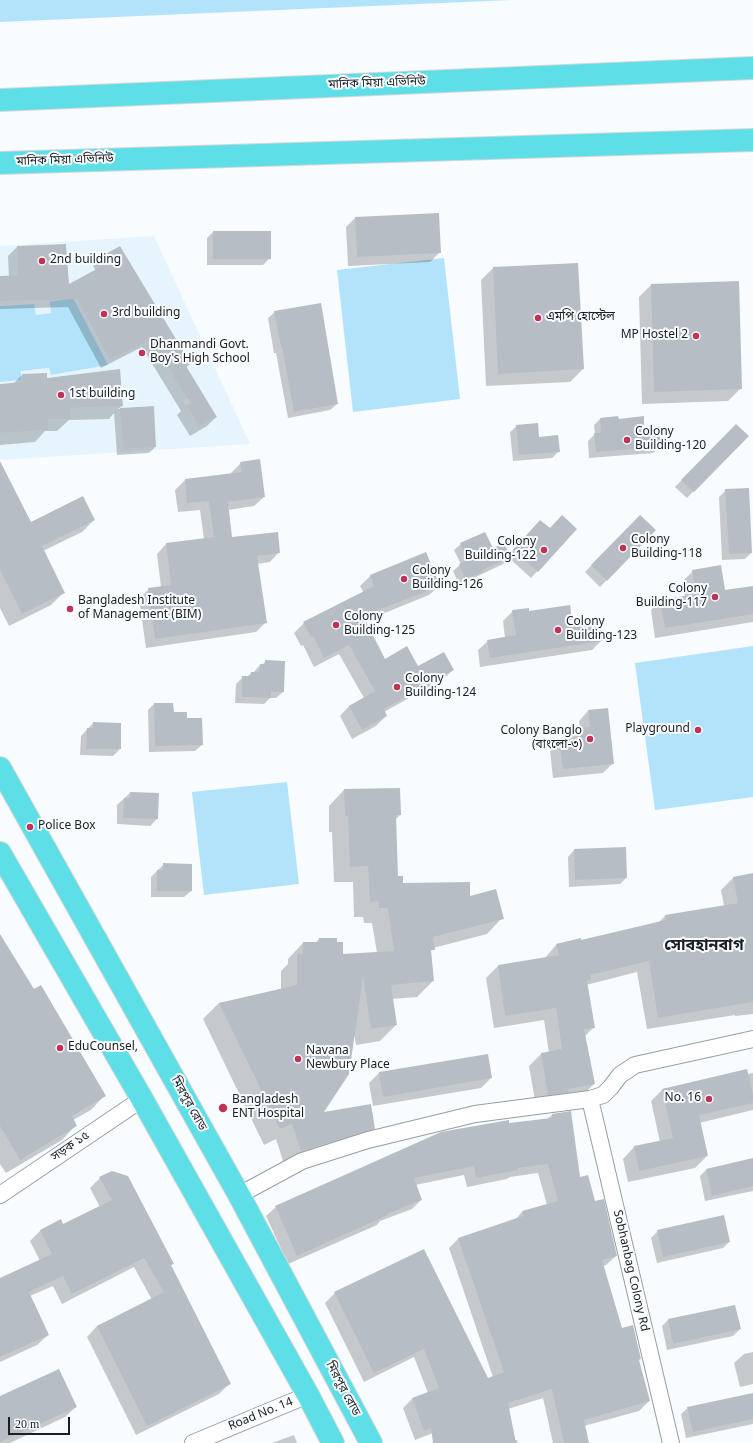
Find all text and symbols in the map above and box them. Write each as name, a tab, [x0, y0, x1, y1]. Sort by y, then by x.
street label: মানিক মিয়া এভিনিউ	[328, 75, 426, 93]
street label: মানিক মিয়া এভিনিউ	[16, 152, 114, 170]
place label: 2nd building	[50, 254, 121, 268]
marker: 2nd building	[37, 256, 47, 266]
place label: 3rd building	[112, 307, 180, 321]
marker: 3rd building	[99, 309, 109, 319]
place label: এমপি হোস্টেল	[546, 311, 615, 325]
marker: এমপি হোস্টেল	[533, 313, 543, 323]
place label: MP Hostel 2	[621, 329, 688, 343]
marker: MP Hostel 2	[691, 331, 701, 341]
place label: Dhanmandi Govt. Boy's High School	[150, 339, 250, 367]
marker: Dhanmandi Govt. Boy's High School	[137, 348, 147, 358]
place label: 1st building	[69, 388, 135, 402]
marker: 1st building	[56, 390, 66, 400]
place label: Colony Building-120	[635, 426, 706, 454]
marker: Colony Building-120	[622, 435, 632, 445]
place label: Colony Building-118	[631, 534, 702, 562]
place label: Colony Building-122	[465, 536, 536, 564]
marker: Colony Building-118	[618, 543, 628, 553]
marker: Colony Building-122	[539, 545, 549, 555]
place label: Colony Building-126	[412, 565, 483, 593]
marker: Colony Building-126	[399, 574, 409, 584]
place label: Colony Building-117	[636, 583, 707, 611]
marker: Colony Building-117	[710, 592, 720, 602]
place label: Bangladesh Institute of Management (BIM)	[78, 595, 201, 623]
marker: Bangladesh Institute of Management (BIM)	[65, 604, 75, 614]
place label: Colony Building-125	[344, 611, 415, 639]
place label: Colony Building-123	[566, 616, 637, 644]
marker: Colony Building-125	[331, 620, 341, 630]
marker: Colony Building-123	[553, 625, 563, 635]
place label: Colony Building-124	[405, 673, 476, 701]
marker: Colony Building-124	[392, 682, 402, 692]
place label: Playground	[625, 723, 690, 737]
place label: Colony Banglo (বাংলো-৩)	[500, 725, 582, 753]
marker: Playground	[693, 725, 703, 735]
marker: Colony Banglo (বাংলো-৩)	[585, 734, 595, 744]
place label: Police Box	[38, 820, 96, 834]
marker: Police Box	[25, 822, 35, 832]
district label: সোবহানবাগ	[664, 937, 744, 957]
place label: EduCounsel,	[68, 1041, 138, 1055]
marker: EduCounsel,	[55, 1043, 65, 1053]
place label: Navana Newbury Place	[306, 1045, 390, 1073]
marker: Navana Newbury Place	[293, 1054, 303, 1064]
street label: মিরপুর রোড	[167, 1074, 209, 1134]
place label: No. 16	[665, 1092, 701, 1106]
place label: Bangladesh ENT Hospital	[232, 1094, 304, 1122]
marker: No. 16	[704, 1094, 714, 1104]
marker: Bangladesh ENT Hospital	[217, 1102, 229, 1114]
street label: সড়ক ১৫	[49, 1129, 93, 1165]
street label: Sobhanbag Colony Rd	[609, 1209, 651, 1333]
street label: মিরপুর রোড	[322, 1359, 362, 1419]
street label: Road No. 14	[227, 1396, 295, 1434]
scale bar	[10, 1409, 72, 1435]
text: 20 m	[15, 1417, 39, 1431]

